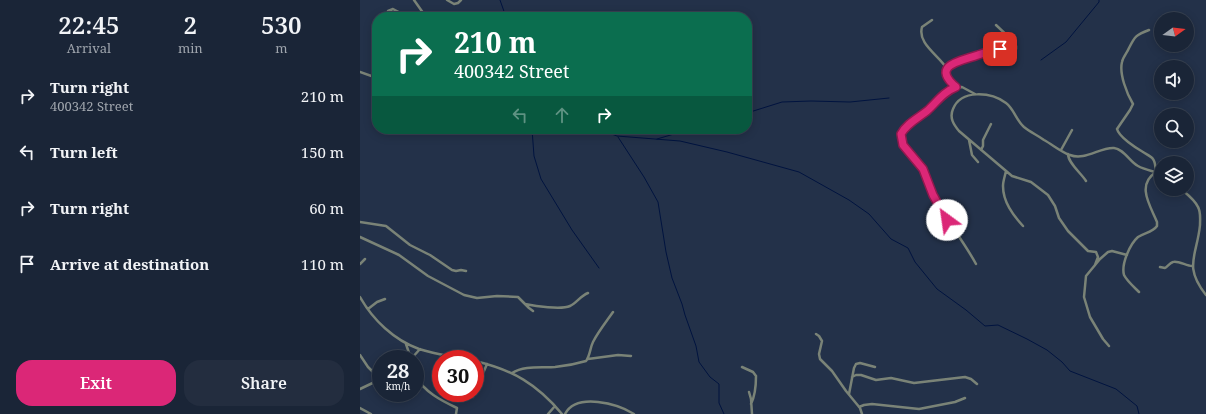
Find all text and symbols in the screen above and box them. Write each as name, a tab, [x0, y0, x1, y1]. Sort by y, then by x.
text: 22:45	[58, 8, 120, 41]
text: 2	[184, 8, 197, 41]
text: 530	[261, 8, 302, 41]
north arrow	[1154, 12, 1194, 52]
map controls	[1154, 12, 1194, 196]
text: 210 m	[454, 23, 536, 61]
icon: right	[388, 28, 440, 80]
pin	[983, 32, 1017, 66]
icon: arrive	[989, 38, 1011, 60]
text: Arrival	[67, 39, 111, 57]
text: min	[178, 39, 203, 57]
text: m	[275, 39, 287, 57]
text: 400342 Street	[454, 59, 569, 83]
button: sound	[1154, 60, 1194, 100]
text: Turn right	[50, 77, 129, 97]
icon: right	[16, 85, 38, 107]
text: 210 m	[301, 86, 344, 106]
text: 400342 Street	[50, 97, 133, 115]
icon: left	[509, 104, 531, 126]
icon: ahead	[551, 104, 573, 126]
icon: right	[593, 104, 615, 126]
button: search	[1154, 108, 1194, 148]
icon: left	[16, 141, 38, 163]
text: Turn left	[50, 142, 118, 162]
text: 150 m	[301, 142, 344, 162]
button: layers	[1154, 156, 1194, 196]
icon: right	[16, 197, 38, 219]
text: Turn right	[50, 198, 129, 218]
text: 60 m	[309, 198, 344, 218]
position arrow	[926, 199, 968, 241]
icon: arrive	[16, 253, 38, 275]
text: Arrive at destination	[50, 254, 209, 274]
text: 110 m	[301, 254, 344, 274]
speed limit sign: 30	[432, 350, 484, 402]
text: 28	[387, 357, 409, 384]
button: Exit	[16, 360, 176, 406]
button: Share	[184, 360, 344, 406]
text: km/h	[386, 379, 410, 393]

